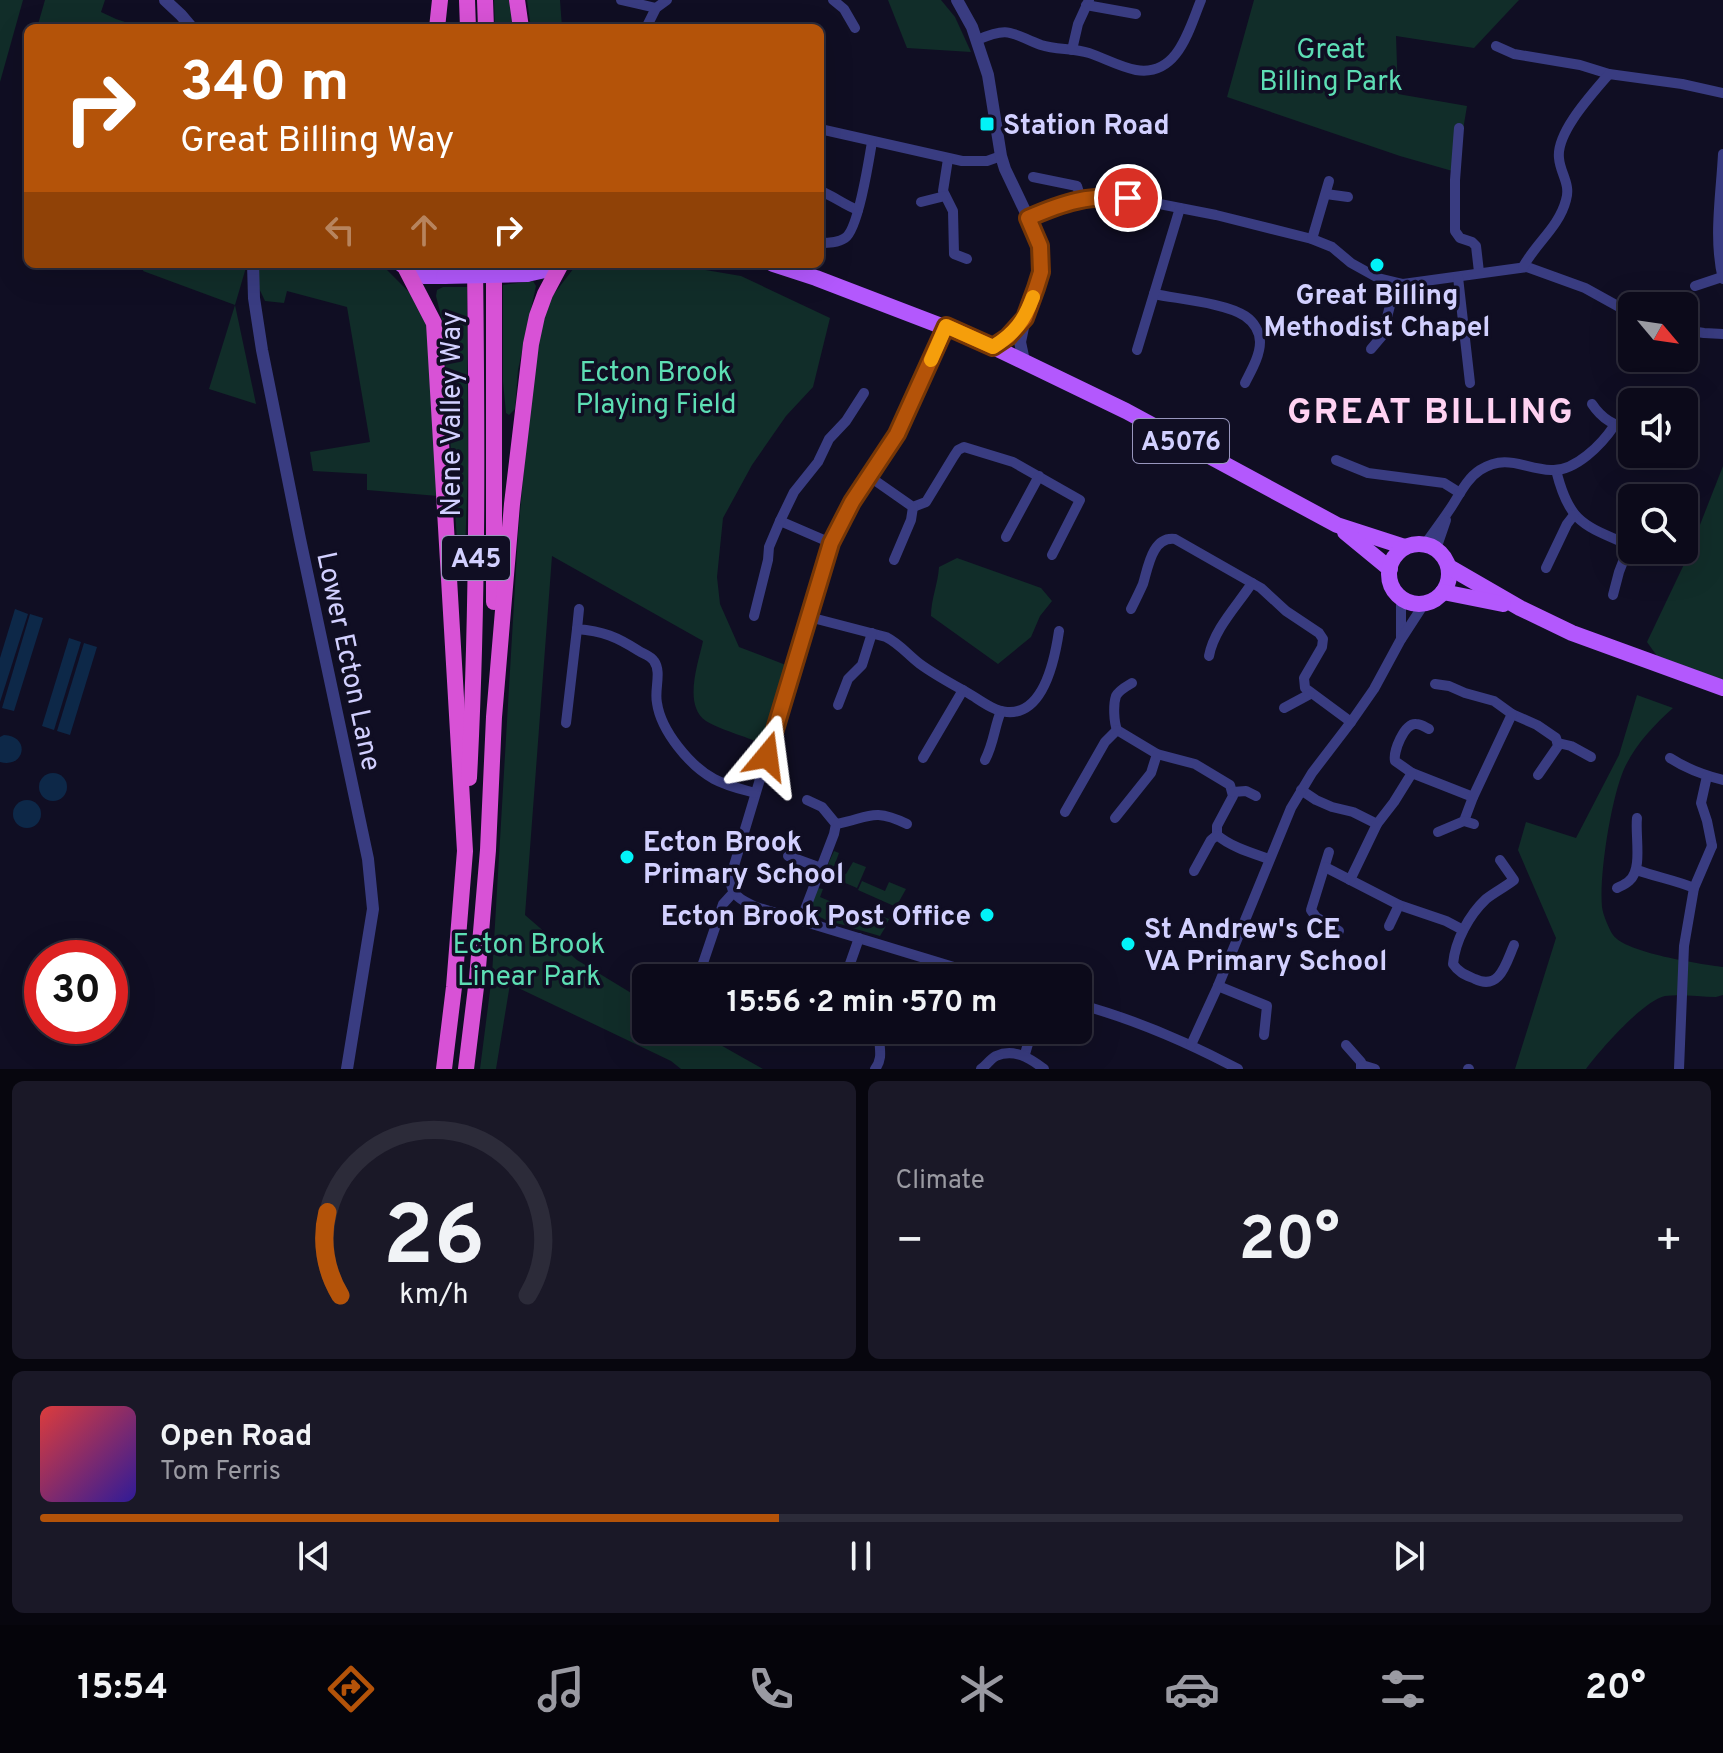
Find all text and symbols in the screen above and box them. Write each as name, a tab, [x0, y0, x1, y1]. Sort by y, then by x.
park label: Great Billing Park	[1259, 33, 1403, 101]
text: 340 m	[180, 50, 349, 120]
icon: right	[48, 56, 152, 160]
place label: Station Road	[1003, 109, 1170, 145]
marker: Station Road	[978, 115, 996, 133]
text: Great Billing Way	[180, 119, 454, 165]
pin	[1094, 164, 1162, 232]
icon: arrive	[1106, 176, 1150, 220]
icon: left	[318, 208, 362, 252]
icon: ahead	[402, 208, 446, 252]
icon: right	[486, 208, 530, 252]
marker: Great Billing Methodist Chapel	[1368, 256, 1386, 274]
place label: Great Billing Methodist Chapel	[1263, 279, 1491, 347]
north arrow	[1618, 292, 1698, 372]
map controls	[1618, 292, 1698, 564]
street label: Nene Valley Way	[435, 311, 471, 517]
park label: Ecton Brook Playing Field	[575, 356, 737, 424]
button: sound	[1618, 388, 1698, 468]
district label: GREAT BILLING	[1287, 391, 1575, 437]
road number: A5076	[1133, 419, 1229, 463]
button: search	[1618, 484, 1698, 564]
road number: A45	[442, 536, 510, 580]
street label: Lower Ecton Lane	[306, 549, 388, 775]
position arrow	[725, 714, 809, 798]
place label: Ecton Brook Primary School	[643, 826, 844, 894]
marker: Ecton Brook Primary School	[618, 848, 636, 866]
place label: Ecton Brook Post Office	[661, 900, 971, 936]
marker: Ecton Brook Post Office	[978, 906, 996, 924]
place label: St Andrew's CE VA Primary School	[1144, 913, 1387, 981]
park label: Ecton Brook Linear Park	[453, 928, 605, 996]
marker: St Andrew's CE VA Primary School	[1119, 935, 1137, 953]
speed limit sign: 30	[24, 940, 128, 1044]
text: 15:56 · 2 min · 570 m	[727, 985, 997, 1022]
text: Climate	[896, 1165, 985, 1198]
text: 26	[383, 1189, 485, 1294]
text: 20°	[1239, 1205, 1340, 1281]
text: −	[896, 1215, 924, 1271]
text: +	[1655, 1215, 1683, 1271]
text: km/h	[399, 1278, 468, 1314]
text: Open Road	[160, 1419, 312, 1456]
text: Tom Ferris	[160, 1456, 281, 1489]
icon: previous	[292, 1534, 336, 1578]
icon: pause	[839, 1534, 883, 1578]
icon: next	[1387, 1534, 1431, 1578]
icon: directions	[323, 1661, 379, 1717]
icon: music	[533, 1661, 589, 1717]
icon: phone	[743, 1661, 799, 1717]
icon: climate	[954, 1661, 1010, 1717]
icon: car	[1164, 1661, 1220, 1717]
icon: filters	[1375, 1661, 1431, 1717]
text: 15:54	[77, 1666, 168, 1712]
text: 20°	[1585, 1666, 1646, 1712]

